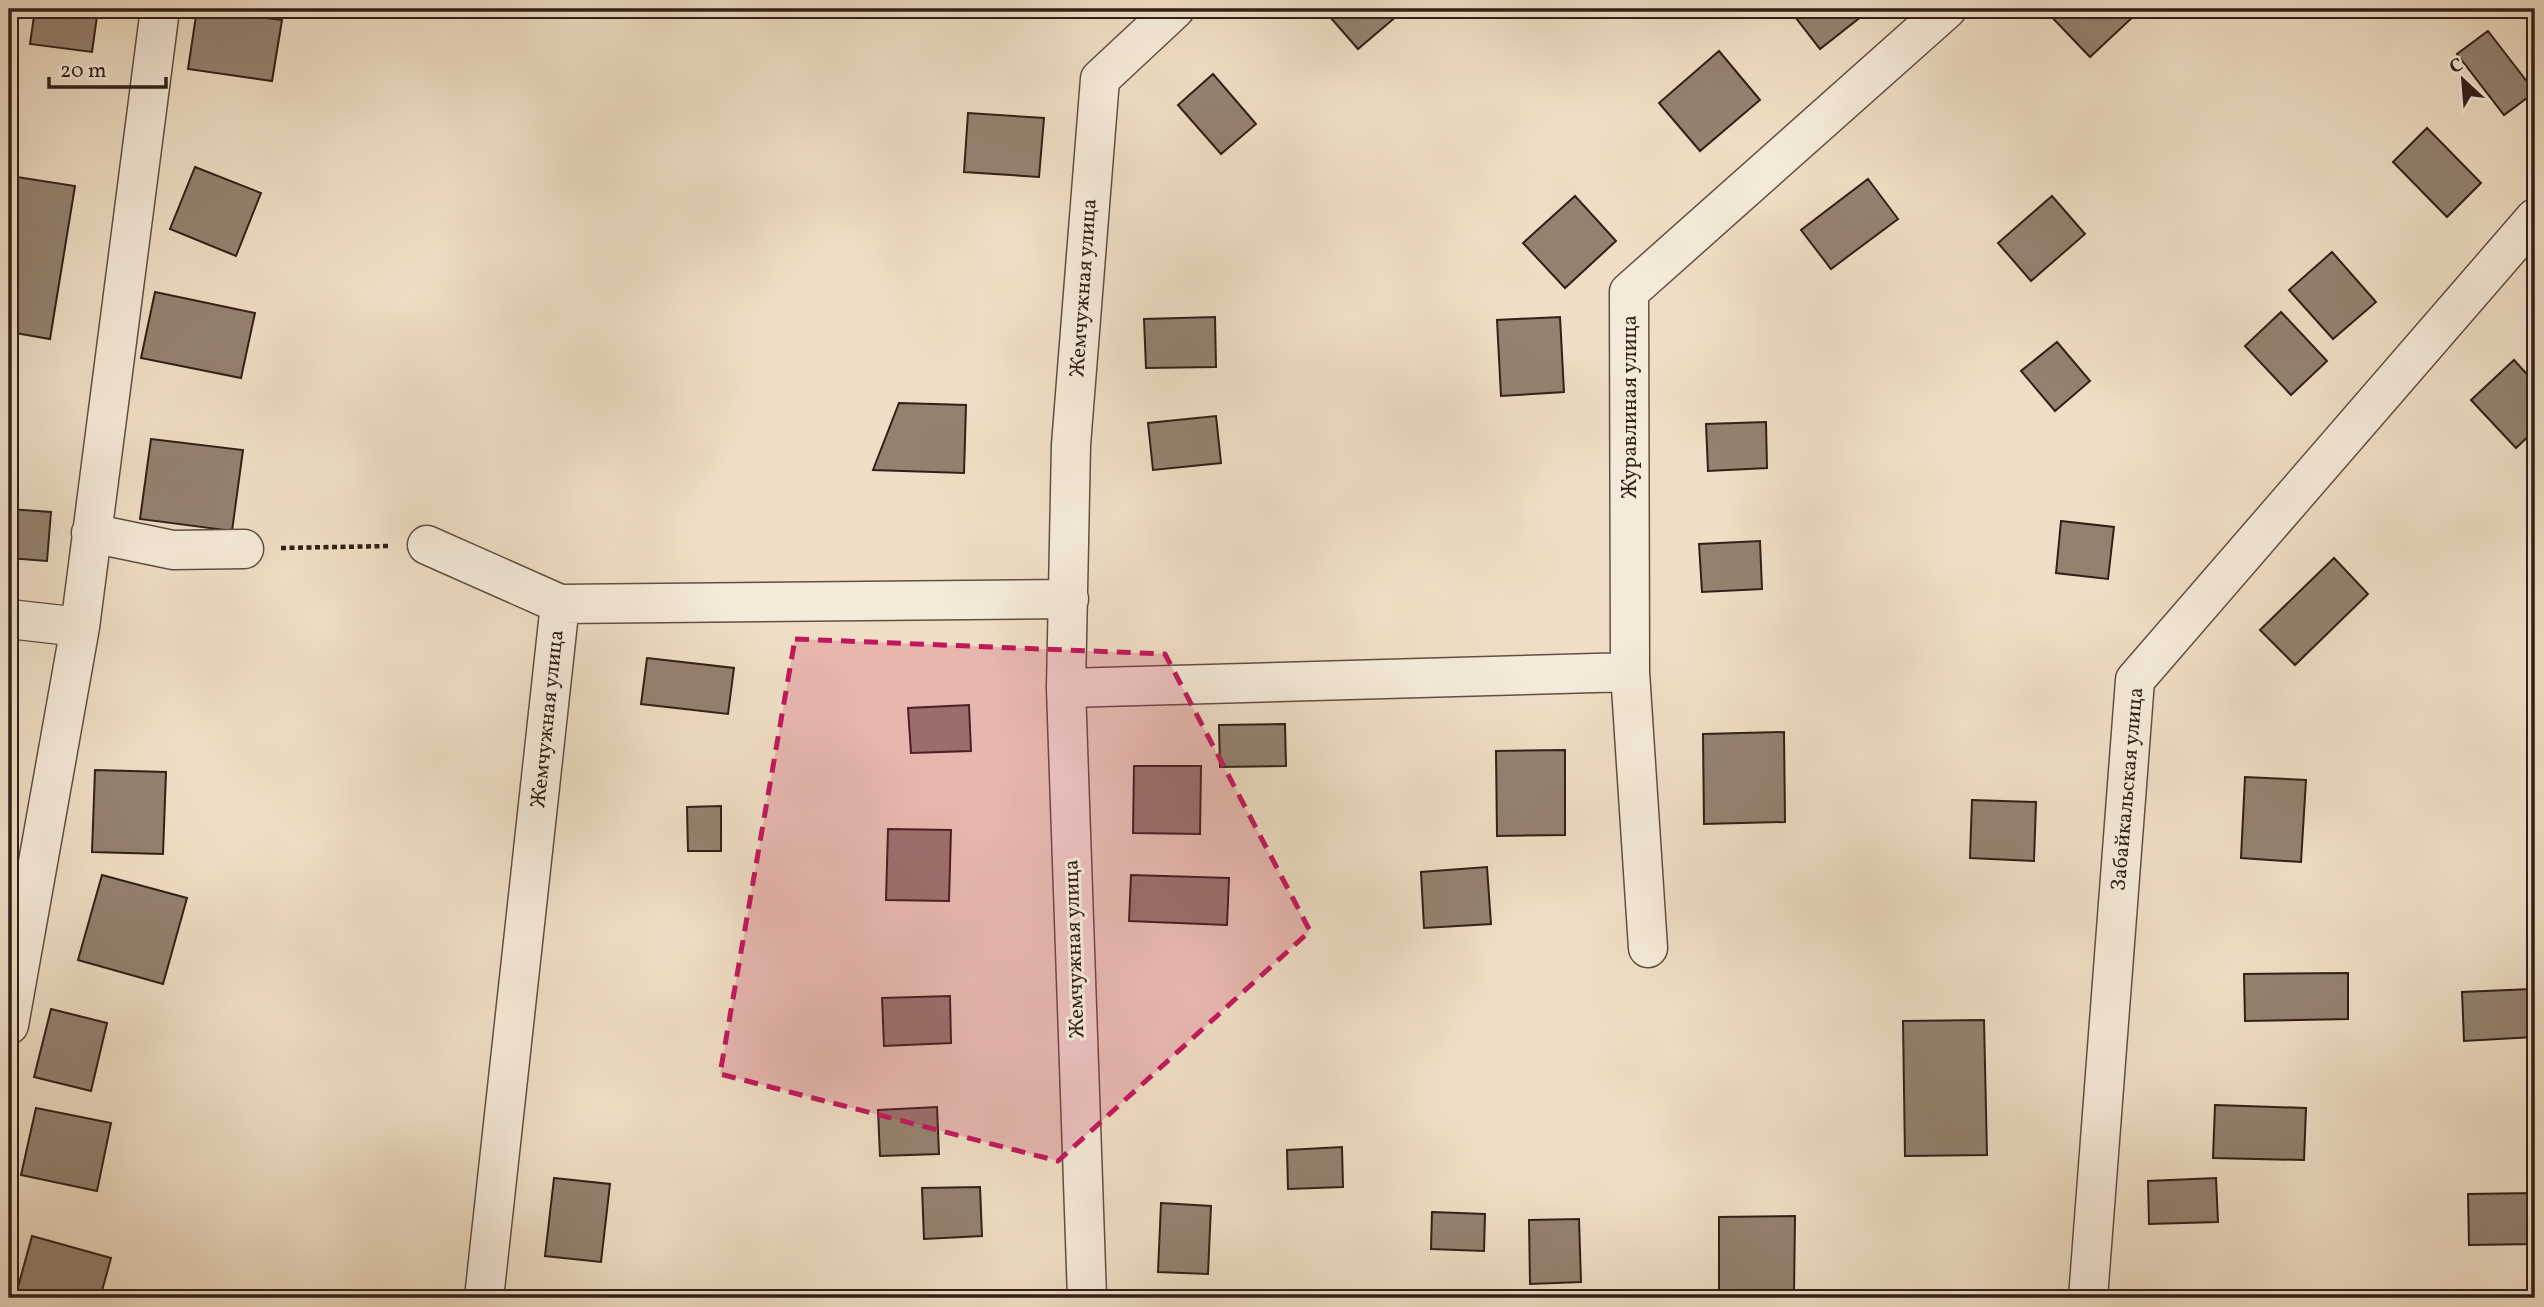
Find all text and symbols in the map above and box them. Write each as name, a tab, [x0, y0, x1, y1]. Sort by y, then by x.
scale bar	[49, 46, 166, 90]
north arrow	[2428, 46, 2498, 116]
text: С	[2445, 52, 2468, 81]
text: 20 m	[60, 57, 106, 86]
street label: Жемчужная улица	[1063, 198, 1105, 378]
street label: Журавлиная улица	[1616, 315, 1645, 499]
street label: Жемчужная улица	[524, 628, 572, 810]
street label: Забайкальская улица	[2105, 686, 2151, 892]
street label: Жемчужная улица	[1057, 859, 1093, 1039]

